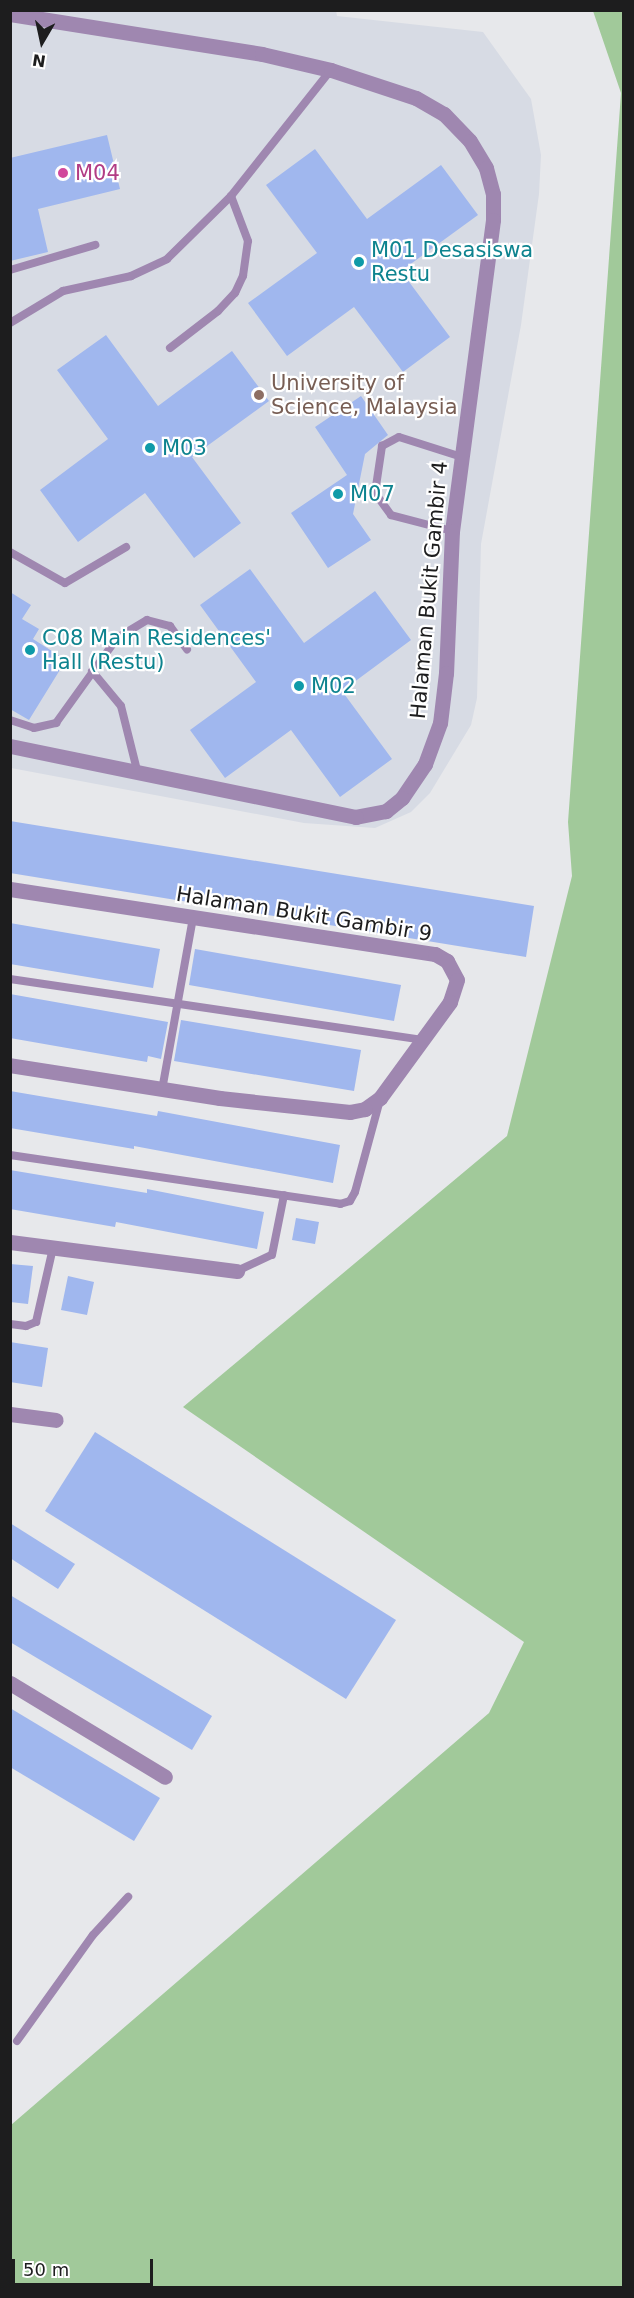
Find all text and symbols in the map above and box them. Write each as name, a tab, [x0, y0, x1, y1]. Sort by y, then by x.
north arrow	[12, 12, 72, 72]
text: N	[31, 50, 47, 71]
place label: M04	[75, 160, 120, 186]
marker: M04	[56, 166, 70, 180]
place label: M01 Desasiswa Restu	[371, 237, 533, 287]
marker: M01 Desasiswa Restu	[352, 255, 366, 269]
place label: University of Science, Malaysia	[271, 370, 458, 420]
marker: University of Science, Malaysia	[252, 388, 266, 402]
place label: M03	[162, 435, 207, 461]
marker: M03	[143, 441, 157, 455]
street label: Halaman Bukit Gambir 4	[405, 460, 453, 720]
place label: M07	[350, 481, 395, 507]
marker: M07	[331, 487, 345, 501]
place label: C08 Main Residences' Hall (Restu)	[42, 625, 271, 675]
marker: C08 Main Residences' Hall (Restu)	[23, 643, 37, 657]
place label: M02	[311, 673, 356, 699]
marker: M02	[292, 679, 306, 693]
street label: Halaman Bukit Gambir 9	[174, 881, 434, 947]
scale bar	[15, 2247, 156, 2285]
text: 50 m	[23, 2259, 69, 2280]

